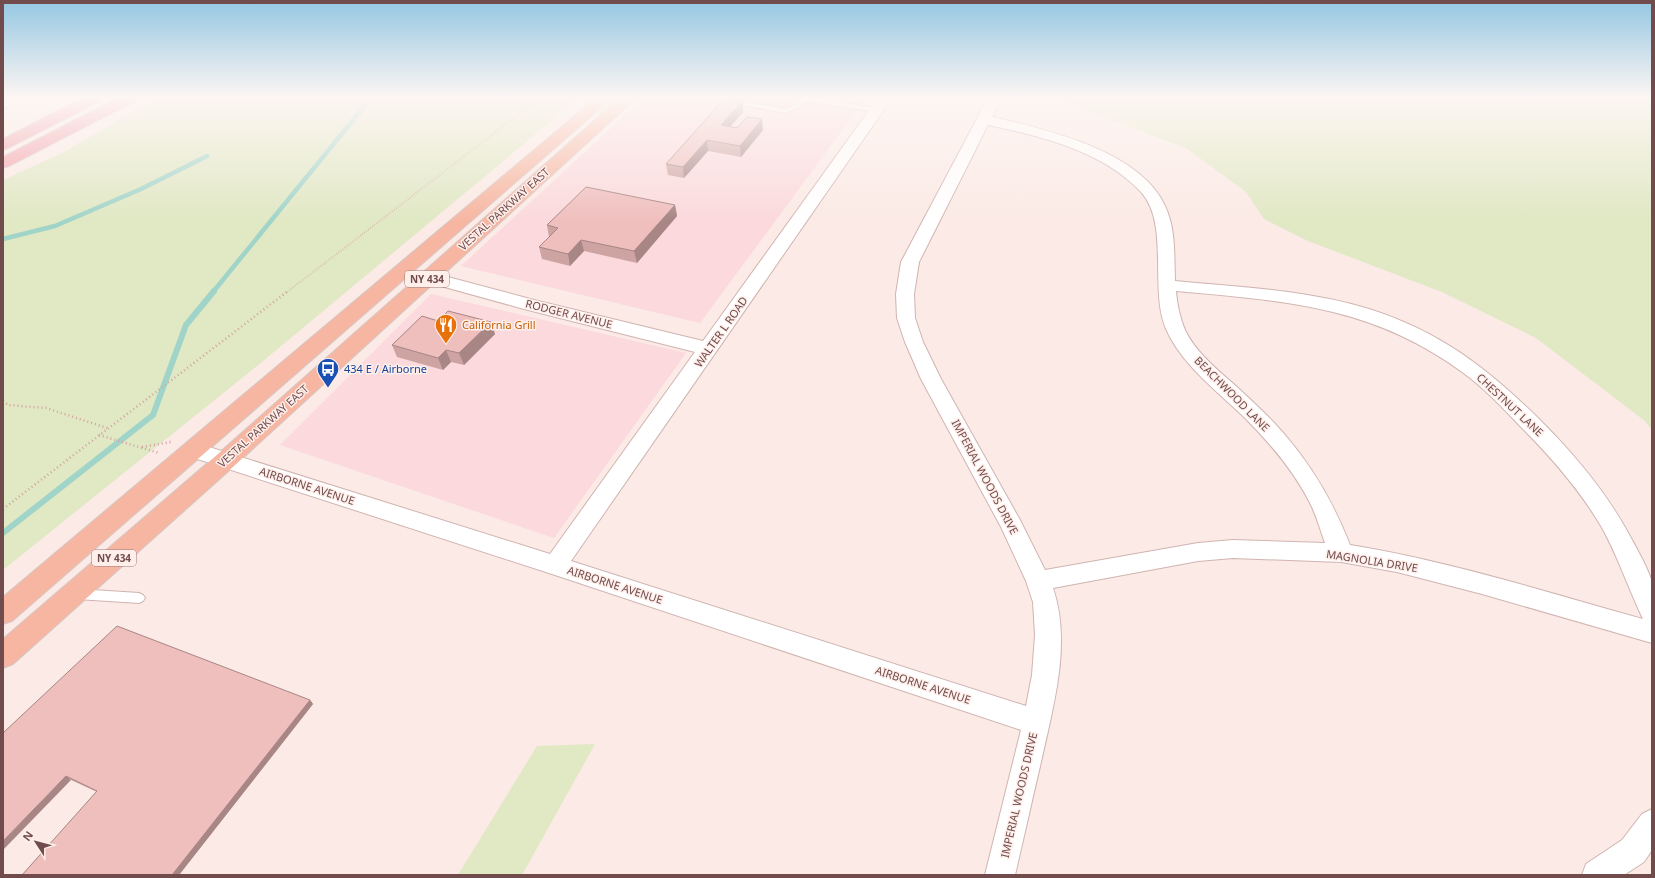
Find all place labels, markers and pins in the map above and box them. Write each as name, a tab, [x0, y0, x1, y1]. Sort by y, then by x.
restaurant icon: California Grill	[433, 312, 459, 345]
place label: California Grill	[462, 317, 536, 332]
bus stop icon: 434 E / Airborne	[315, 356, 341, 389]
place label: 434 E / Airborne	[344, 361, 427, 376]

